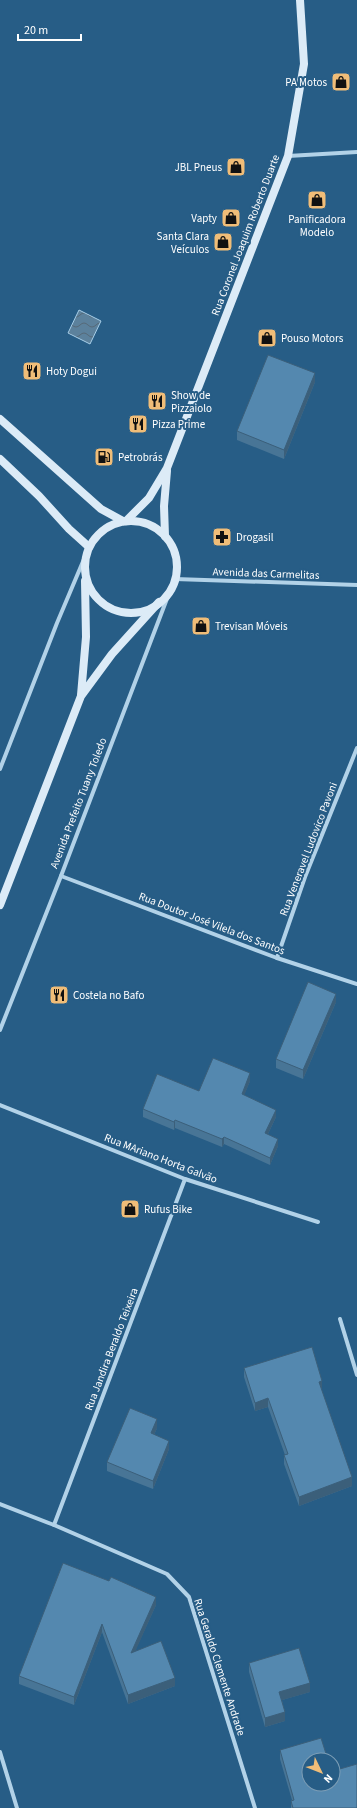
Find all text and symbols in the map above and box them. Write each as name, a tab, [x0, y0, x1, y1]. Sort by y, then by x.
scale bar	[18, 16, 81, 42]
text: 20 m	[24, 22, 48, 39]
shop icon: PA Motos	[330, 71, 352, 93]
place label: PA Motos	[285, 75, 327, 90]
street label: Rua Coronel Joaquim Roberto Duarte	[208, 152, 283, 318]
shop icon: JBL Pneus	[225, 156, 247, 178]
place label: JBL Pneus	[174, 160, 222, 175]
shop icon: Panificadora Modelo	[306, 189, 328, 211]
shop icon: Vapty	[220, 207, 242, 229]
place label: Vapty	[191, 211, 217, 226]
place label: Panificadora Modelo	[288, 212, 346, 240]
place label: Santa Clara Veículos	[157, 229, 209, 257]
shop icon: Santa Clara Veículos	[212, 231, 234, 253]
shop icon: Pouso Motors	[256, 327, 278, 349]
place label: Pouso Motors	[281, 331, 344, 346]
restaurant icon: Hoty Dogui	[21, 360, 43, 382]
place label: Hoty Dogui	[46, 364, 97, 379]
place label: Show de Pizzaiolo	[171, 388, 212, 416]
restaurant icon: Show de Pizzaiolo	[146, 390, 168, 412]
restaurant icon: Pizza Prime	[127, 413, 149, 435]
place label: Pizza Prime	[152, 417, 206, 432]
fuel station icon: Petrobrás	[93, 446, 115, 468]
place label: Petrobrás	[118, 450, 163, 465]
pharmacy icon: Drogasil	[211, 526, 233, 548]
place label: Drogasil	[236, 530, 274, 545]
street label: Avenida das Carmelitas	[212, 564, 320, 583]
shop icon: Trevisan Móveis	[190, 615, 212, 637]
place label: Trevisan Móveis	[215, 619, 288, 634]
street label: Avenida Prefeito Tuany Toledo	[47, 736, 110, 871]
street label: Rua Veneravel Ludovico Pavoni	[276, 780, 341, 918]
street label: Rua Doutor José Vilela dos Santos	[137, 889, 287, 958]
restaurant icon: Costela no Bafo	[48, 984, 70, 1006]
place label: Costela no Bafo	[73, 988, 144, 1003]
street label: Rua MAriano Horta Galvão	[102, 1130, 220, 1187]
shop icon: Rufus Bike	[119, 1198, 141, 1220]
place label: Rufus Bike	[144, 1202, 193, 1217]
street label: Rua Jandira Beraldo Teixeira	[81, 1286, 142, 1413]
street label: Rua Geraldo Clemente Andrade	[190, 1597, 249, 1738]
north arrow	[301, 1752, 341, 1792]
text: N	[320, 1771, 336, 1786]

